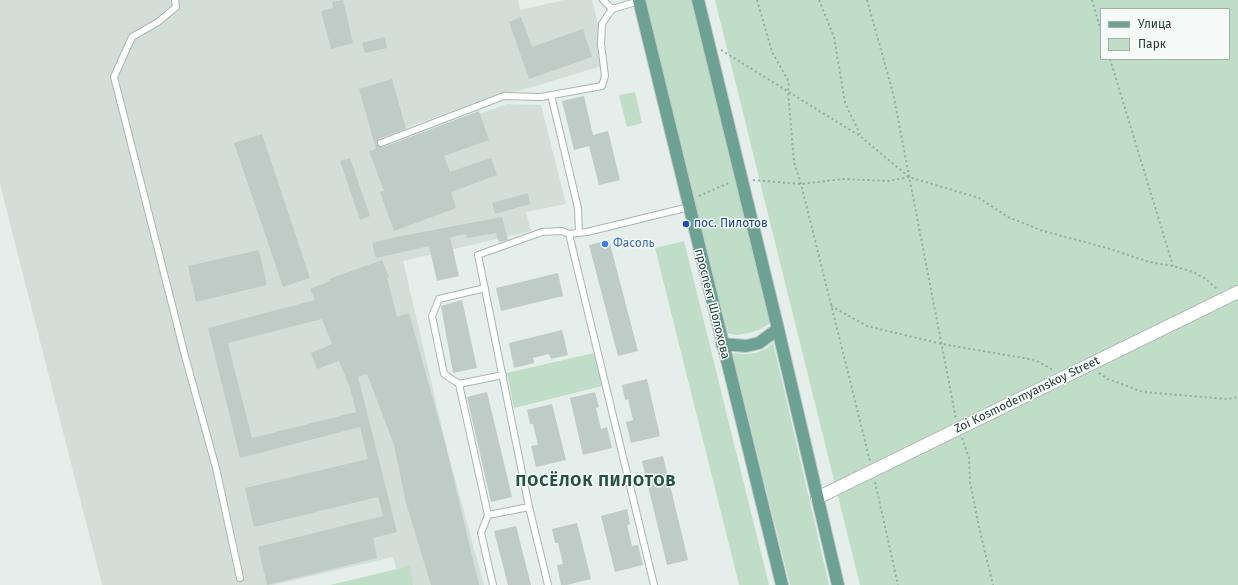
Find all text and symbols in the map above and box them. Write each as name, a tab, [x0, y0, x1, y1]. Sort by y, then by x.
legend	[1100, 8, 1230, 60]
text: Улица	[1138, 17, 1172, 31]
text: Парк	[1138, 37, 1166, 51]
place label: пос. Пилотов	[694, 217, 768, 231]
marker: пос. Пилотов	[681, 219, 691, 229]
place label: Фасоль	[613, 237, 655, 251]
marker: Фасоль	[600, 239, 610, 249]
street label: проспект Шолохова	[691, 247, 733, 361]
street label: Zoi Kosmodemyanskoy Street	[952, 354, 1102, 436]
district label: ПОСЁЛОК ПИЛОТОВ	[516, 472, 676, 492]

